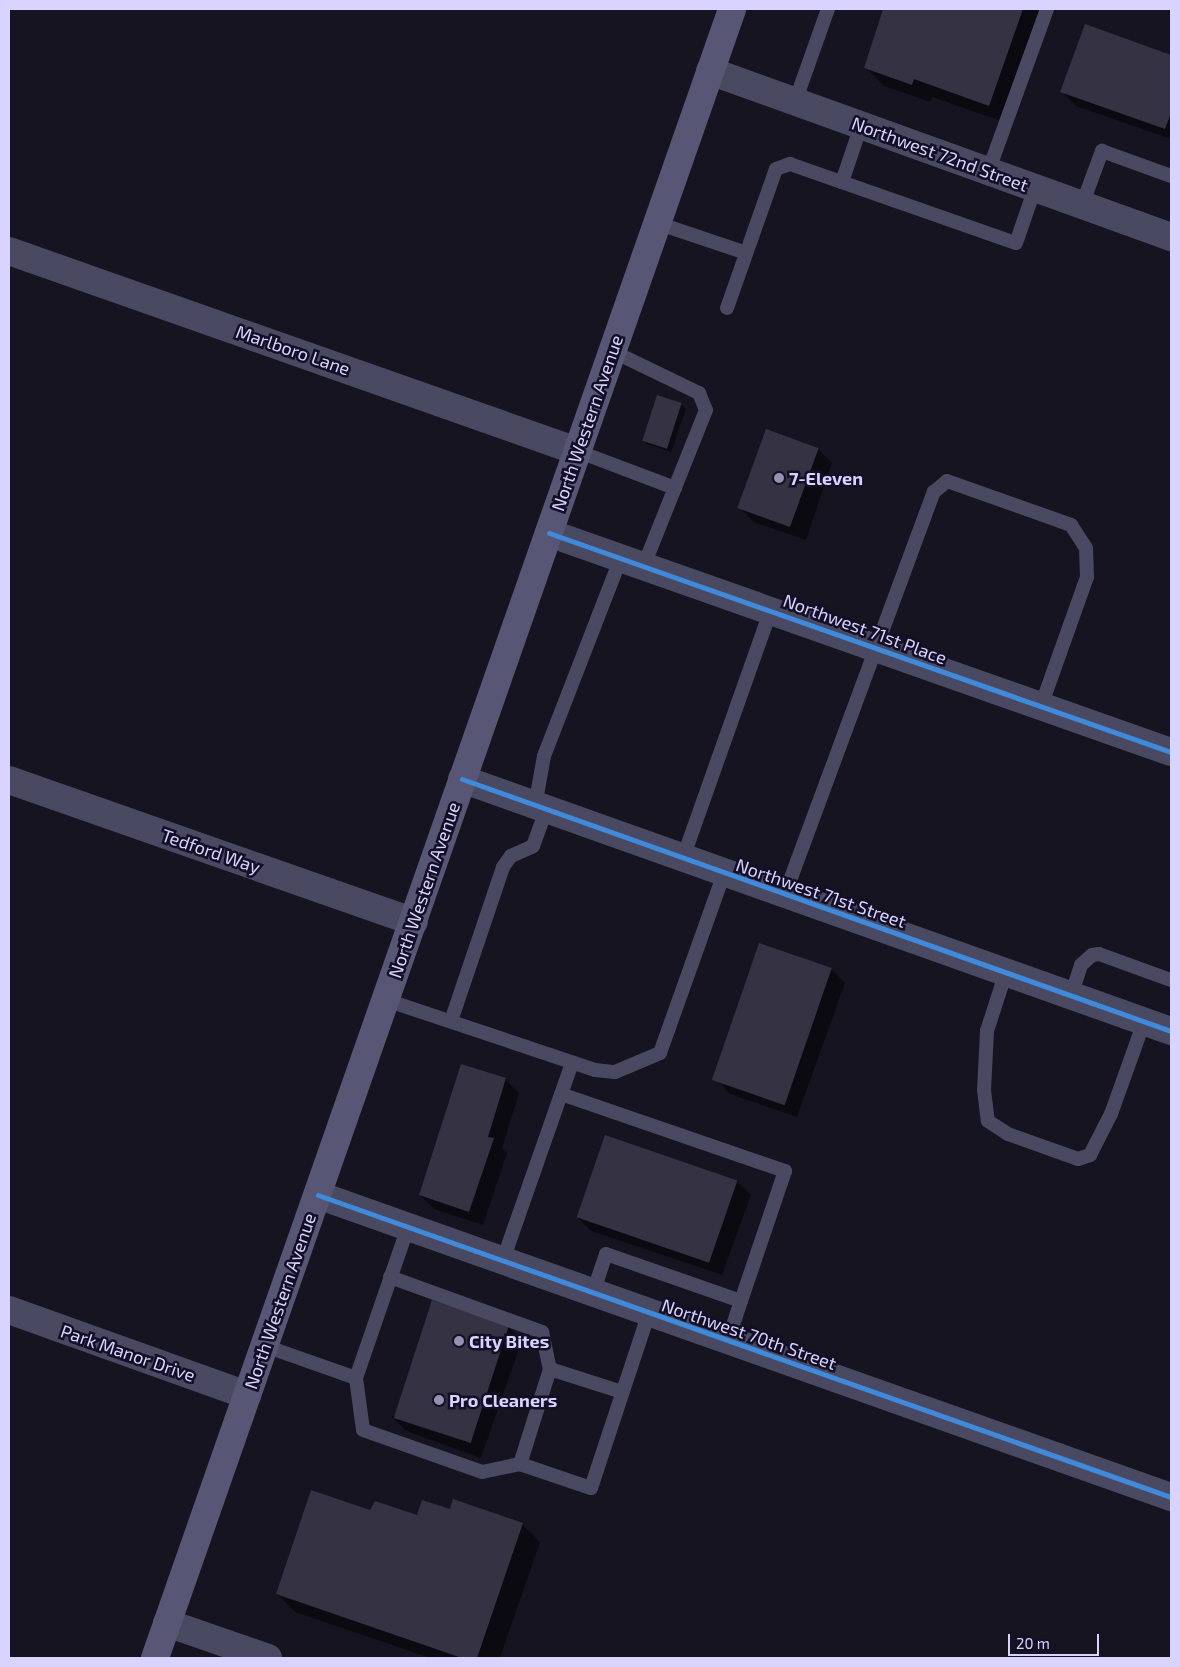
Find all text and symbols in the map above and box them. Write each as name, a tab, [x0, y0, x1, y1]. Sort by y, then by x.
street label: Northwest 72nd Street	[849, 112, 1031, 196]
street label: Marlboro Lane	[233, 320, 353, 380]
street label: North Western Avenue	[547, 332, 627, 514]
place label: 7-Eleven	[789, 467, 863, 489]
marker: 7-Eleven	[773, 472, 785, 484]
street label: Northwest 71st Place	[780, 589, 950, 669]
street label: North Western Avenue	[384, 799, 464, 981]
street label: Tedford Way	[159, 824, 263, 878]
street label: Northwest 71st Street	[733, 854, 909, 932]
street label: North Western Avenue	[240, 1210, 320, 1392]
street label: Northwest 70th Street	[659, 1294, 839, 1374]
street label: Park Manor Drive	[58, 1320, 198, 1386]
place label: City Bites	[469, 1330, 550, 1352]
marker: City Bites	[453, 1335, 465, 1347]
place label: Pro Cleaners	[449, 1389, 557, 1411]
marker: Pro Cleaners	[433, 1394, 445, 1406]
scale bar	[1010, 1624, 1101, 1656]
text: 20 m	[1016, 1634, 1050, 1652]

